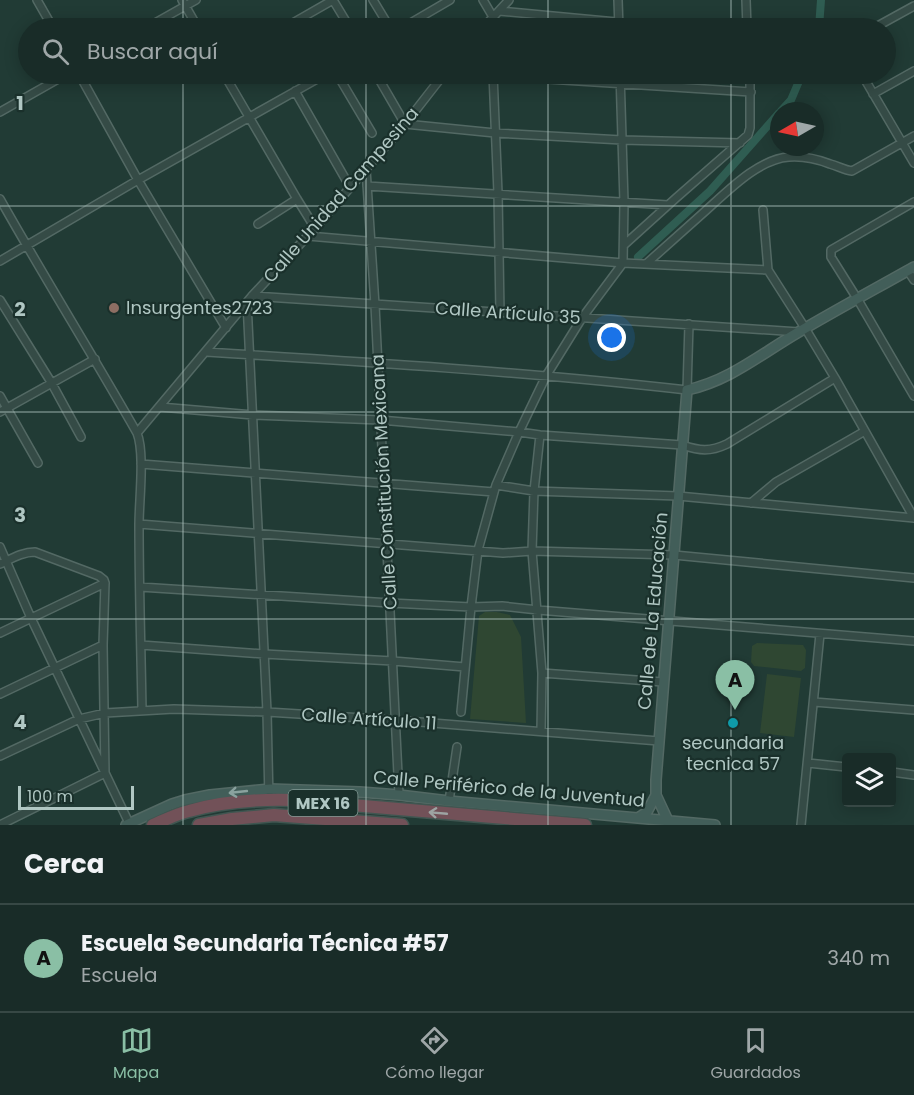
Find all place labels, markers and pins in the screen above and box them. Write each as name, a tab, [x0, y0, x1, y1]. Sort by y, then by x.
place label: Insurgentes2723	[126, 295, 273, 320]
marker: Insurgentes2723	[107, 301, 121, 315]
pin: A	[716, 660, 754, 710]
marker: secundaria tecnica 57	[726, 716, 740, 730]
place label: secundaria tecnica 57	[682, 730, 784, 776]

